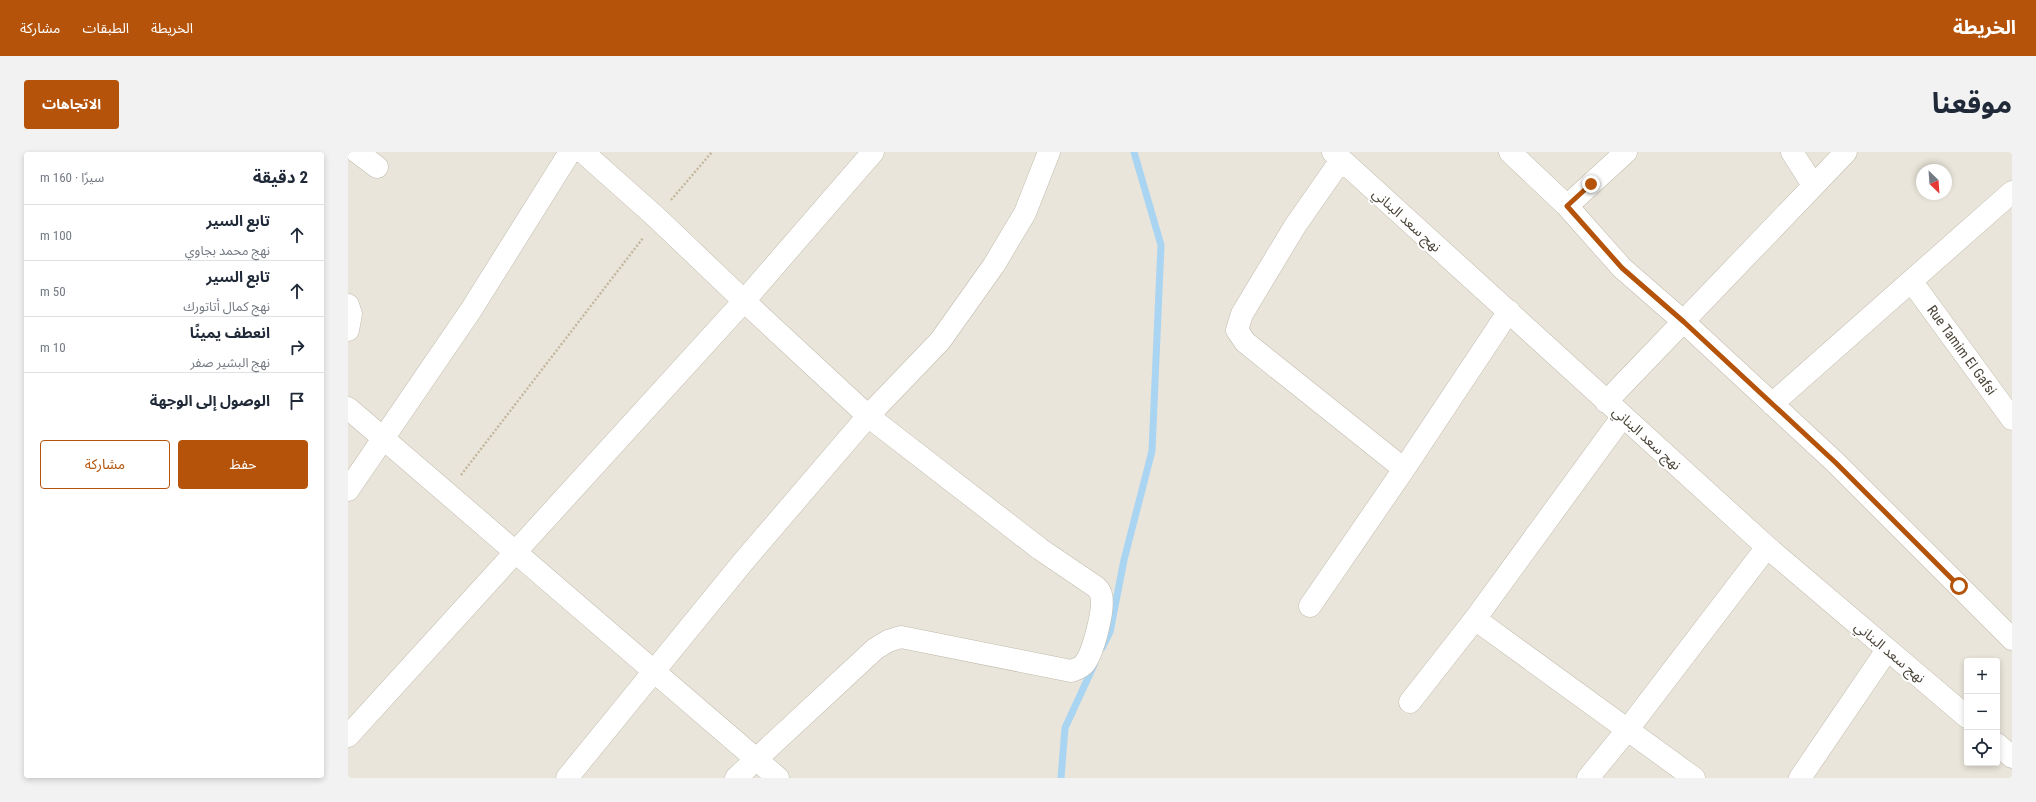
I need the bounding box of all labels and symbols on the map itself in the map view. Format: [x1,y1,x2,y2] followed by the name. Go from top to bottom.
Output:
[1916,164,1952,200] north arrow
[1582,175,1600,193] route end
[1367,185,1445,258] street label: نهج سعد البناني
[1924,302,2000,398] street label: Rue Tamim El Gafsi
[1607,403,1685,476] street label: نهج سعد البناني
[1950,577,1968,595] route start
[1850,618,1929,689] street label: نهج سعد البناني

